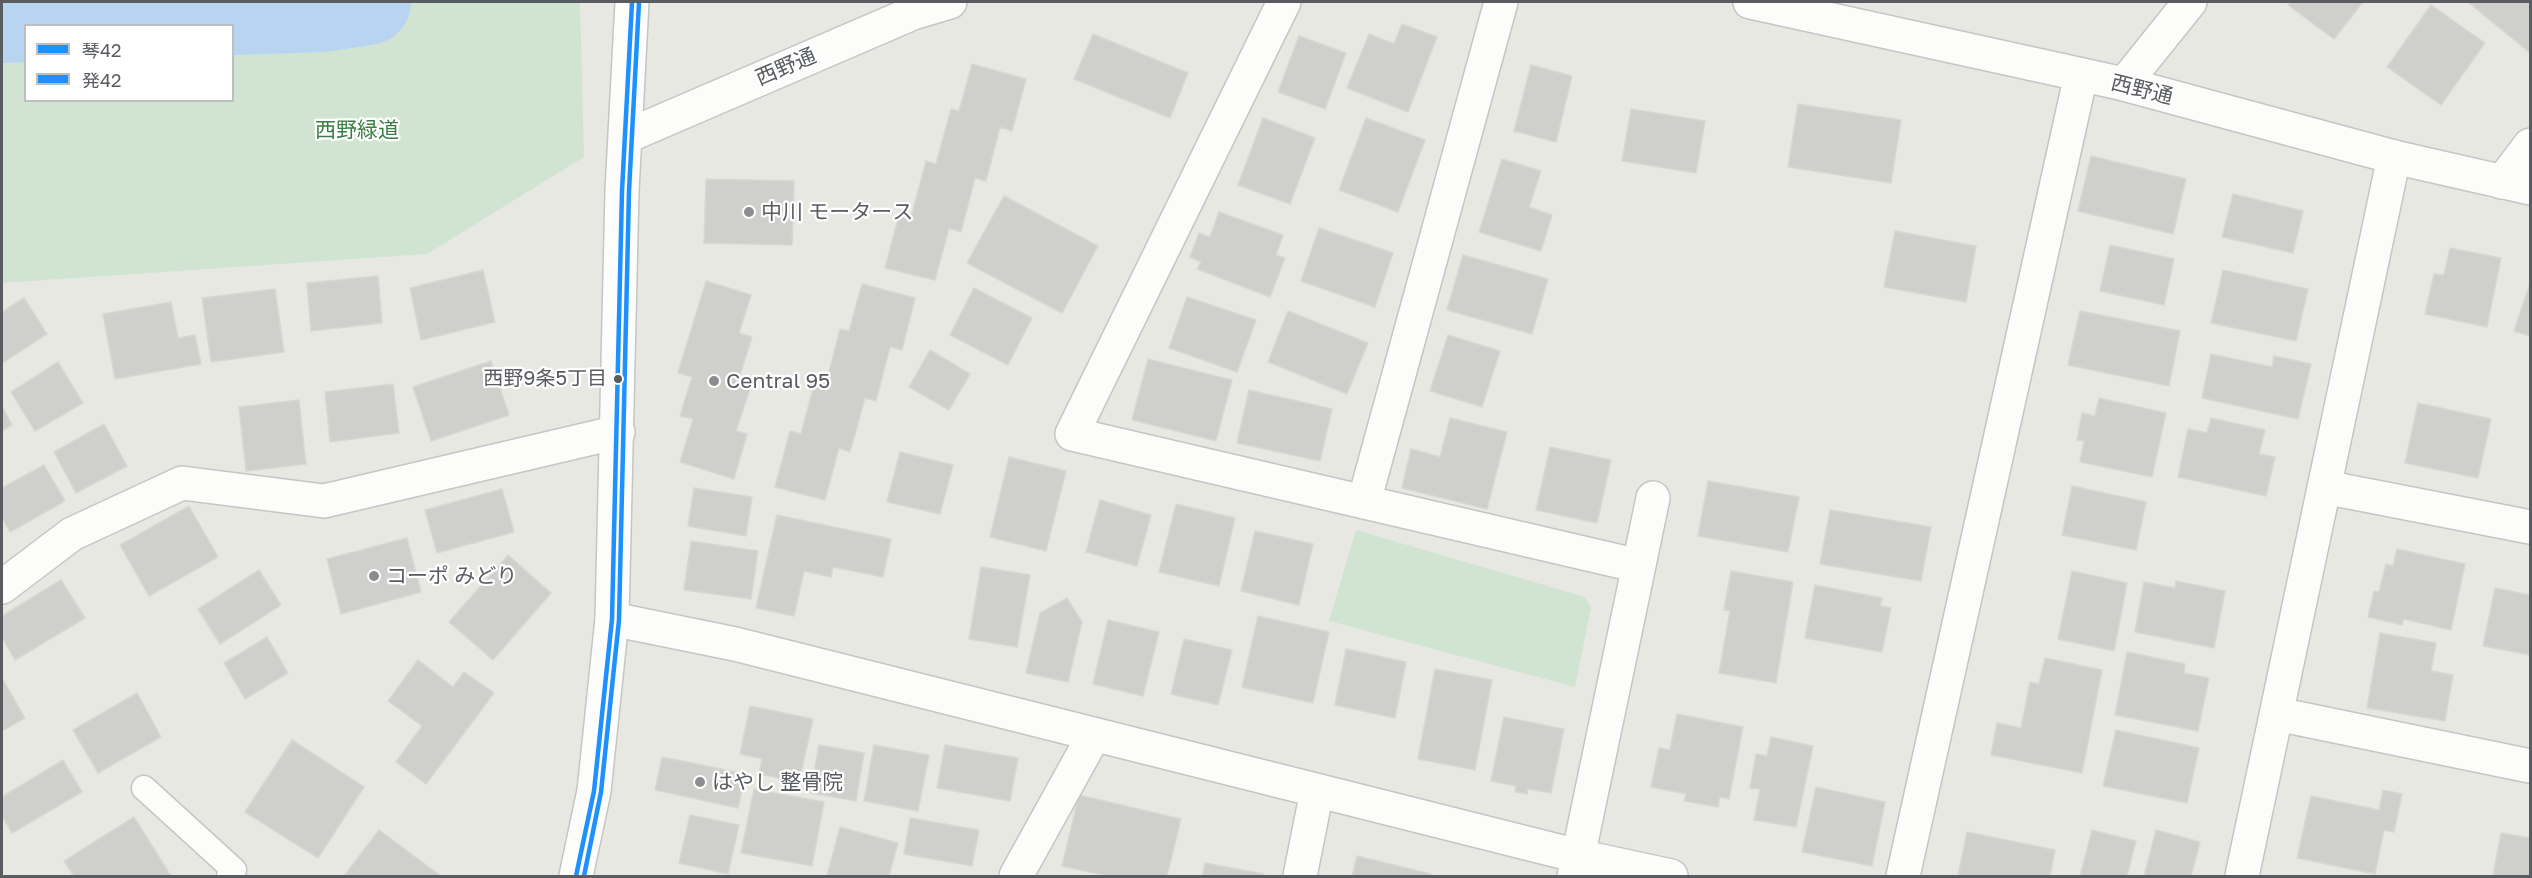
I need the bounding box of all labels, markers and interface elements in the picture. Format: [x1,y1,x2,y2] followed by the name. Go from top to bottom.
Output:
[24,24,234,102] legend
[82,39,121,61] text: 琴42
[752,43,820,91] street label: 西野通
[82,69,121,91] text: 発42
[2108,70,2176,110] street label: 西野通
[315,117,399,143] park label: 西野緑道
[761,199,913,225] place label: 中川 モータース
[742,205,756,219] marker: 中川 モータース
[483,367,607,391] place label: 西野9条5丁目
[726,368,830,394] place label: Central 95
[612,373,624,385] marker: 西野9条5丁目
[707,374,721,388] marker: Central 95
[386,563,517,589] place label: コーポ みどり
[367,569,381,583] marker: コーポ みどり
[712,769,843,795] place label: はやし 整骨院
[693,775,707,789] marker: はやし 整骨院

